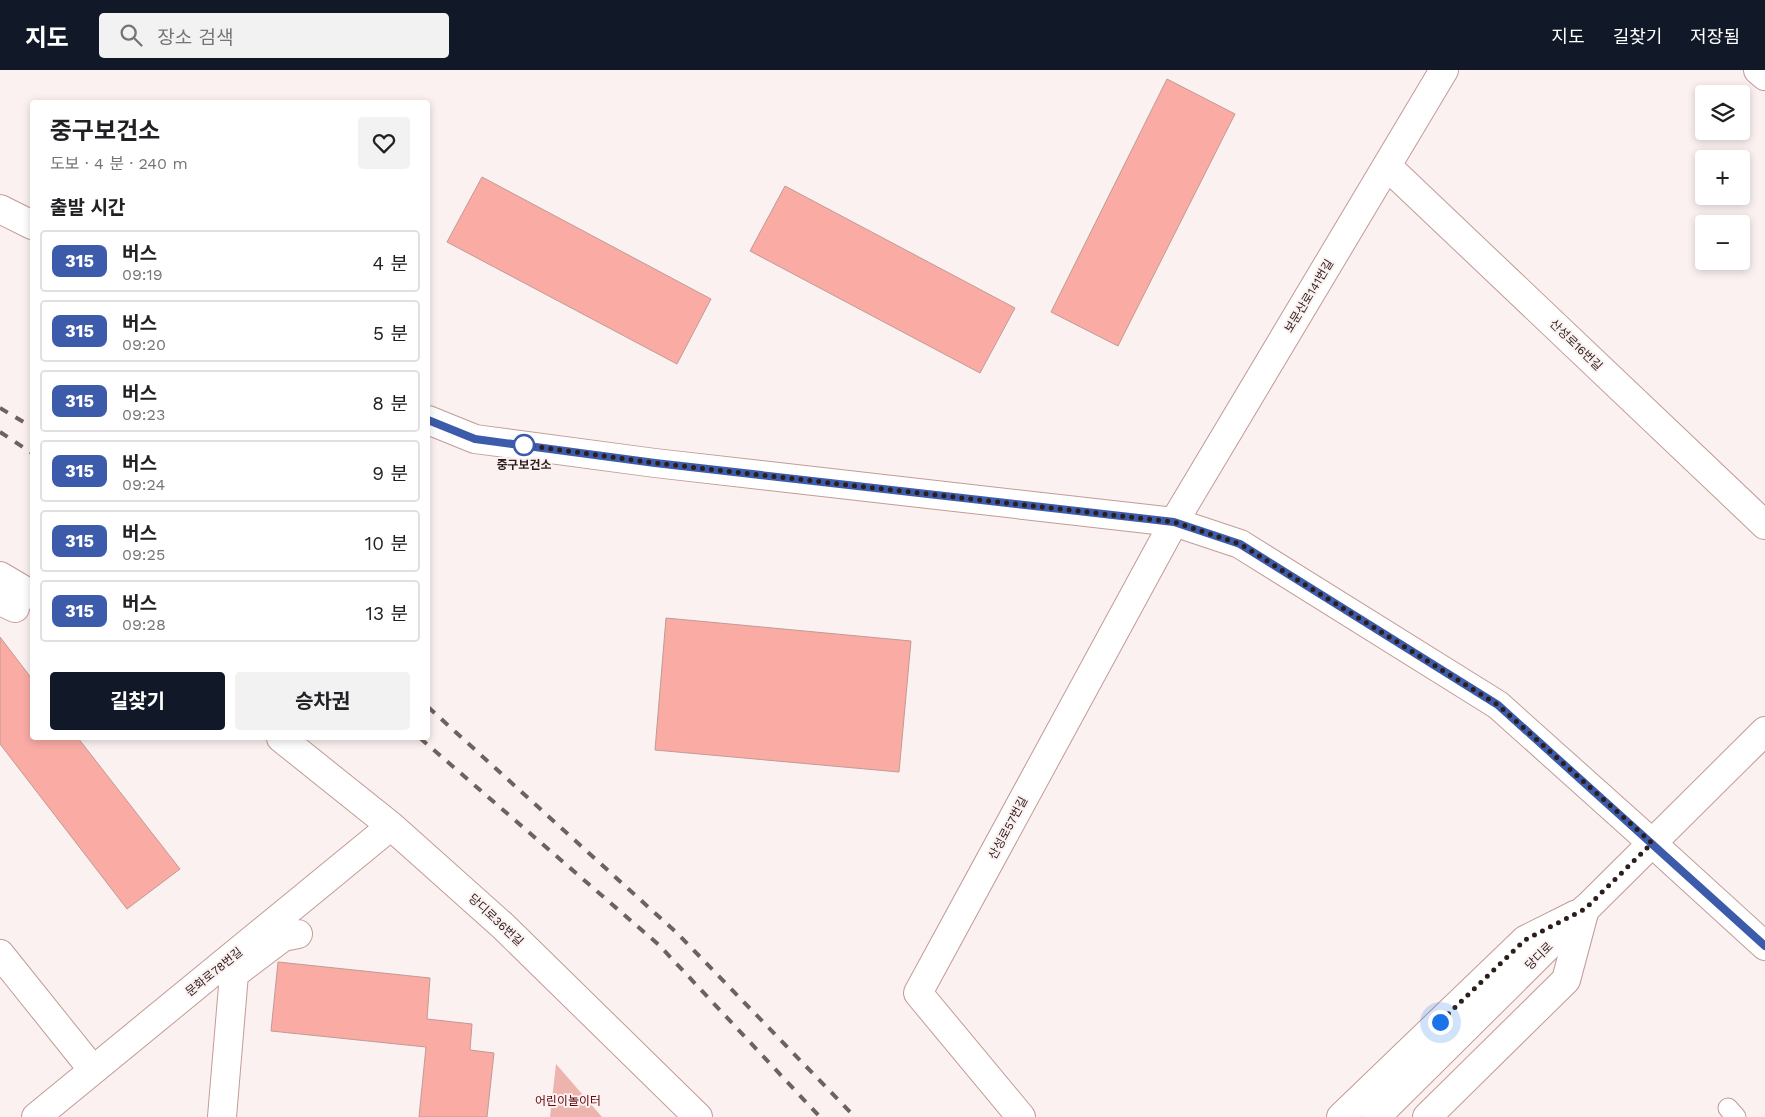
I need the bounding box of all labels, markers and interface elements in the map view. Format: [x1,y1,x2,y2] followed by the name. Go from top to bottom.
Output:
[99,13,449,58] search box
[117,21,145,49] icon: search
[25,24,69,52] text: 지도
[157,26,234,49] text: 장소 검색
[1552,26,1585,47] text: 지도
[1613,26,1662,47] text: 길찾기
[1690,26,1740,47] text: 저장됨
[1695,85,1750,270] map controls
[1695,85,1750,140] button: layers
[50,117,160,145] text: 중구보건소
[358,117,410,169] button: heart
[1695,150,1750,205] button: +
[50,154,188,173] text: 도보 · 4 분 · 240 m
[50,196,125,219] text: 출발 시간
[1695,215,1750,270] button: −
[122,242,157,265] text: 버스
[65,250,94,271] text: 315
[372,252,408,275] text: 4 분
[1282,257,1336,335] street label: 보문산로141번길
[122,265,163,284] text: 09:19
[122,312,157,335] text: 버스
[1547,317,1605,373] street label: 산성로16번길
[65,320,94,341] text: 315
[373,322,408,345] text: 5 분
[122,335,166,354] text: 09:20
[122,382,157,405] text: 버스
[65,390,94,411] text: 315
[372,392,408,415] text: 8 분
[122,405,165,424] text: 09:23
[513,434,535,456] marker: 중구보건소
[122,452,157,475] text: 버스
[496,458,552,472] place label: 중구보건소
[65,460,94,481] text: 315
[372,462,408,485] text: 9 분
[122,475,165,494] text: 09:24
[122,522,157,545] text: 버스
[65,530,94,551] text: 315
[365,532,408,555] text: 10 분
[122,545,165,564] text: 09:25
[122,592,157,615] text: 버스
[65,600,94,621] text: 315
[366,602,408,625] text: 13 분
[122,615,166,634] text: 09:28
[50,672,225,730] button: 길찾기
[235,672,410,730] button: 승차권
[986,794,1030,862] street label: 산성로57번길
[466,891,526,949] street label: 당디로36번길
[1522,939,1556,973] street label: 당디로
[183,945,245,999] street label: 문화로78번길
[1428,1010,1453,1035] your location
[535,1094,601,1108] park label: 어린이놀이터

